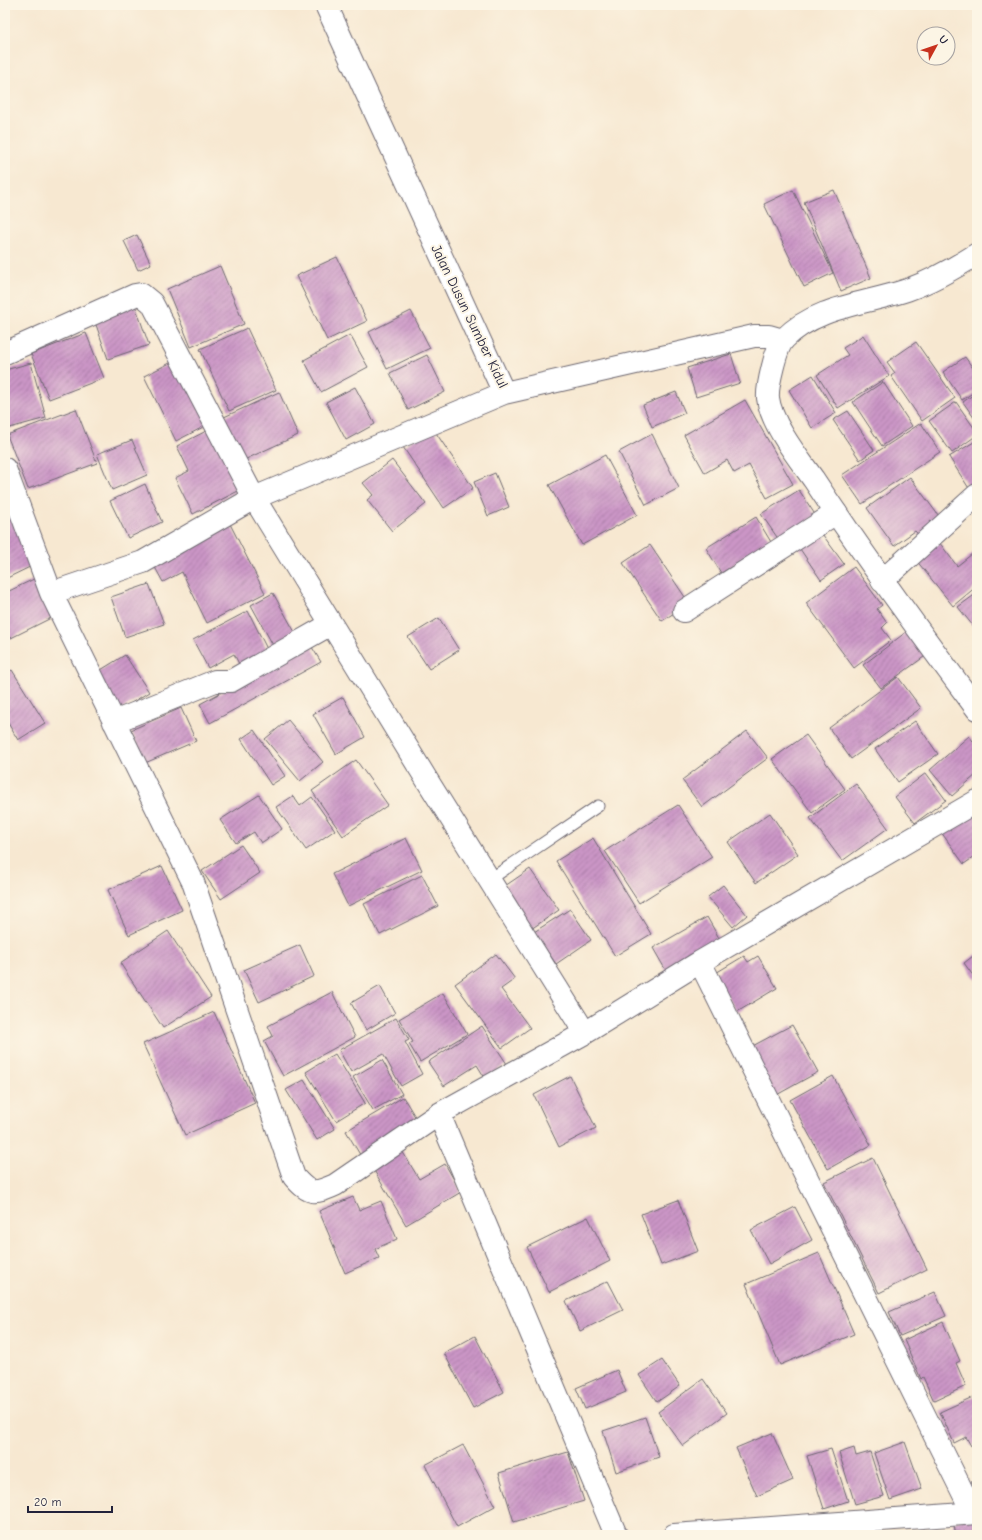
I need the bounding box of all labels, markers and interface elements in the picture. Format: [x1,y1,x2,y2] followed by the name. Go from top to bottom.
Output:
[916,26,956,66] north arrow
[936,33,951,47] text: U
[427,242,512,391] street label: Jalan Dusun Sumber Kidul
[28,1488,112,1514] scale bar
[34,1495,62,1509] text: 20 m

